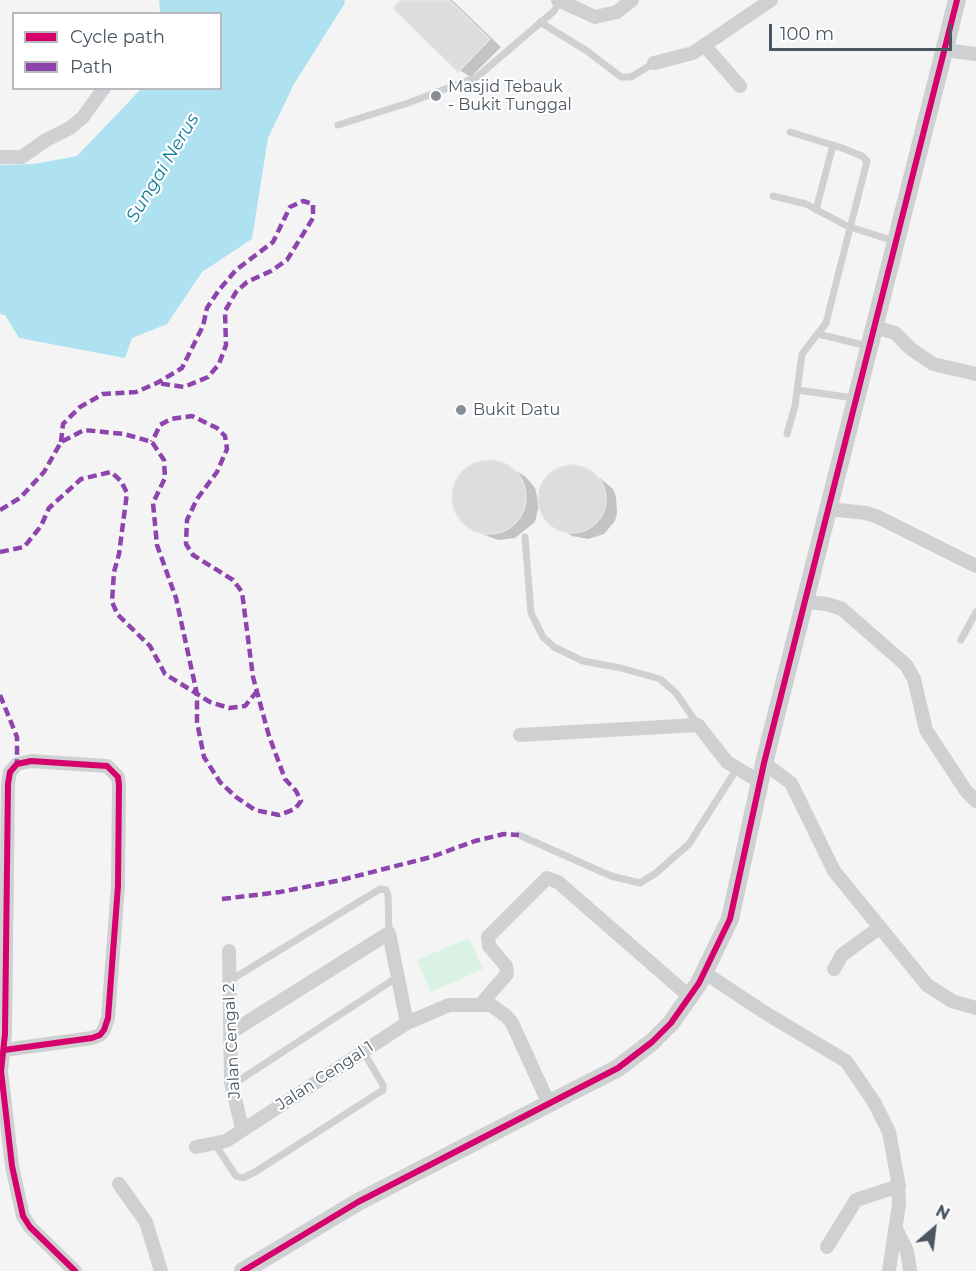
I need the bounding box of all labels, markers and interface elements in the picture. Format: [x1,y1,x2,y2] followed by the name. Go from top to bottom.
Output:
[12,12,222,90] legend
[772,12,955,50] scale bar
[780,23,834,45] text: 100 m
[70,26,165,48] text: Cycle path
[70,56,113,78] text: Path
[448,77,572,115] place label: Masjid Tebauk - Bukit Tunggal
[429,89,443,103] marker: Masjid Tebauk - Bukit Tunggal
[122,110,204,226] water label: Sungai Nerus
[473,400,560,420] place label: Bukit Datu
[454,403,468,417] marker: Bukit Datu
[219,983,245,1099] street label: Jalan Cengal 2
[273,1037,377,1115] street label: Jalan Cengal 1
[904,1199,964,1259] north arrow
[933,1201,953,1224] text: N

